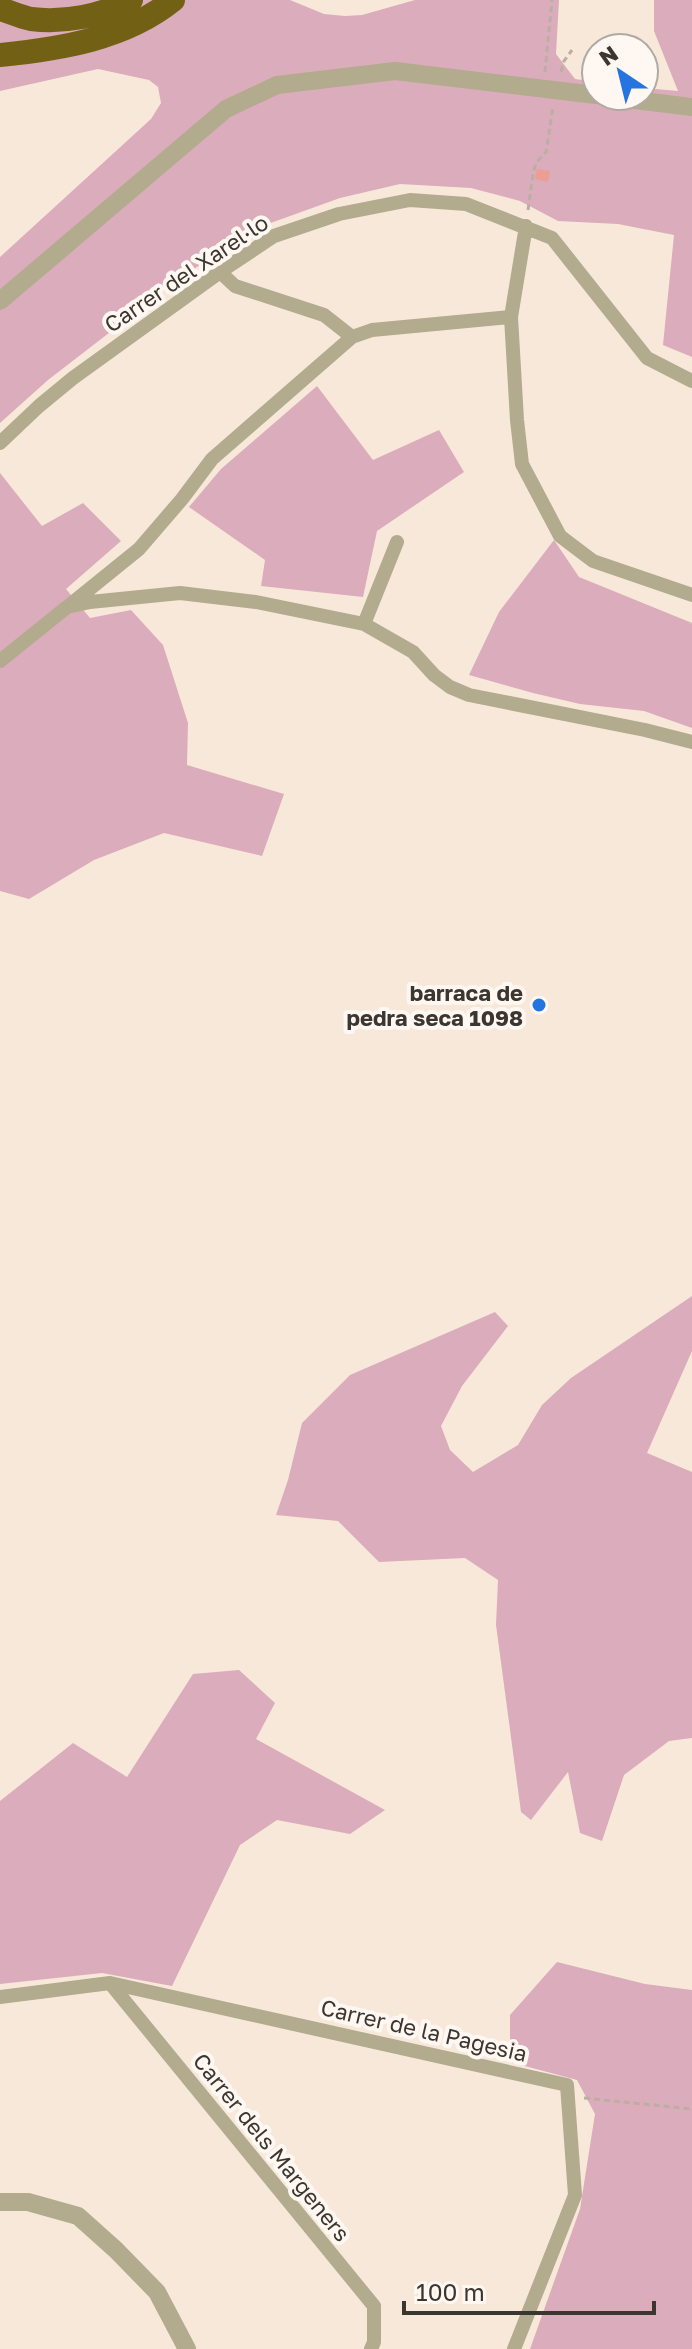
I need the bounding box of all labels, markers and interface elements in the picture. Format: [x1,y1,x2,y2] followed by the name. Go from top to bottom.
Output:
[580,32,660,112] north arrow
[594,39,623,71] text: N
[99,208,273,338] street label: Carrer del Xarel·lo
[347,979,523,1031] place label: barraca de pedra seca 1098
[530,996,548,1014] marker: barraca de pedra seca 1098
[318,1993,530,2067] street label: Carrer de la Pagesia
[188,2047,356,2247] street label: Carrer dels Margeners
[404,2265,654,2315] scale bar
[416,2277,485,2306] text: 100 m

